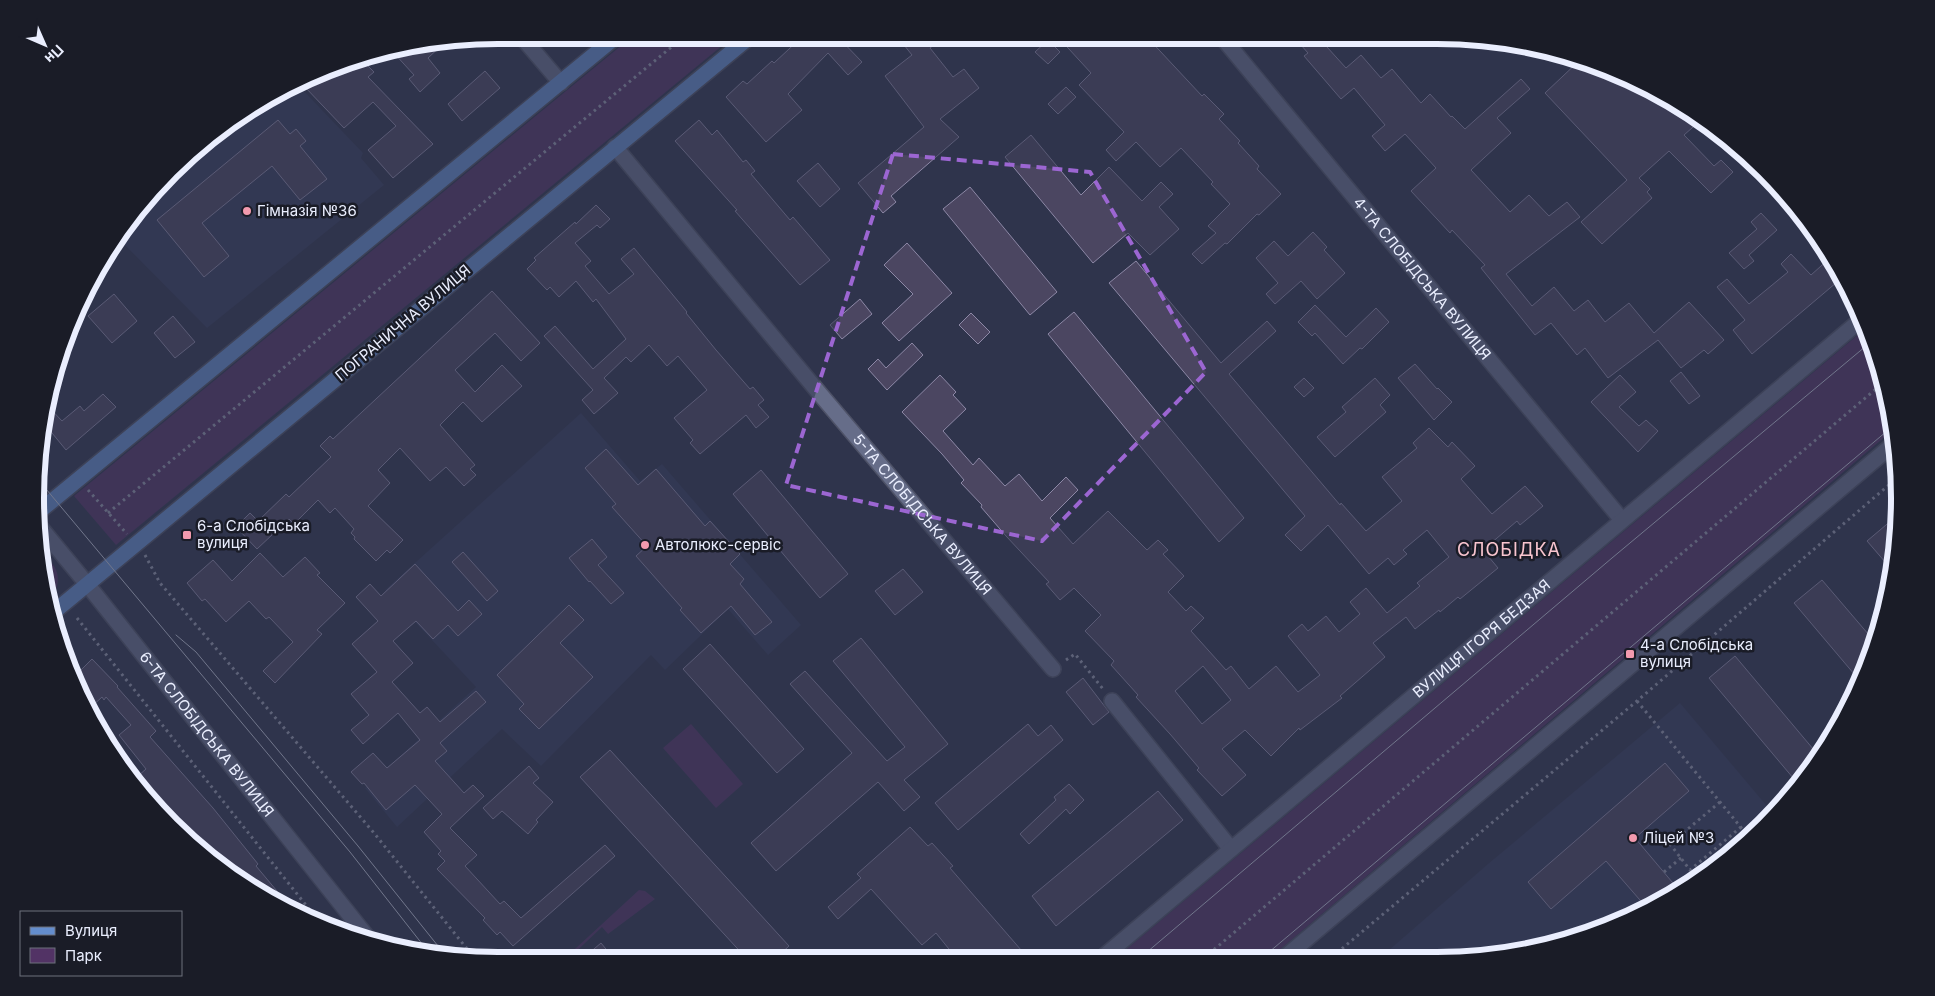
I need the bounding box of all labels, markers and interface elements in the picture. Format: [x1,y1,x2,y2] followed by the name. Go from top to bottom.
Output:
[20,20,70,70] north arrow
[42,42,67,67] text: Пн
[1349,193,1495,364] street label: 4-ТА СЛОБІДСЬКА ВУЛИЦЯ
[257,201,357,220] place label: Гімназія №36
[241,205,253,217] marker: Гімназія №36
[331,260,474,385] street label: ПОГРАНИЧНА ВУЛИЦЯ
[849,430,996,599] street label: 5-ТА СЛОБІДСЬКА ВУЛИЦЯ
[197,516,310,552] place label: 6-а Слобідська вулиця
[181,529,193,541] marker: 6-а Слобідська вулиця
[655,535,781,554] place label: Автолюкс-сервіс
[639,539,651,551] marker: Автолюкс-сервіс
[1457,539,1561,560] district label: СЛОБІДКА
[1409,575,1554,702] street label: ВУЛИЦЯ ІГОРЯ БЕДЗАЯ
[1640,635,1753,671] place label: 4-а Слобідська вулиця
[136,648,278,821] street label: 6-ТА СЛОБІДСЬКА ВУЛИЦЯ
[1624,648,1636,660] marker: 4-а Слобідська вулиця
[1643,828,1714,847] place label: Ліцей №3
[1627,832,1639,844] marker: Ліцей №3
[20,911,182,976] legend
[65,921,117,940] text: Вулиця
[65,946,102,965] text: Парк

